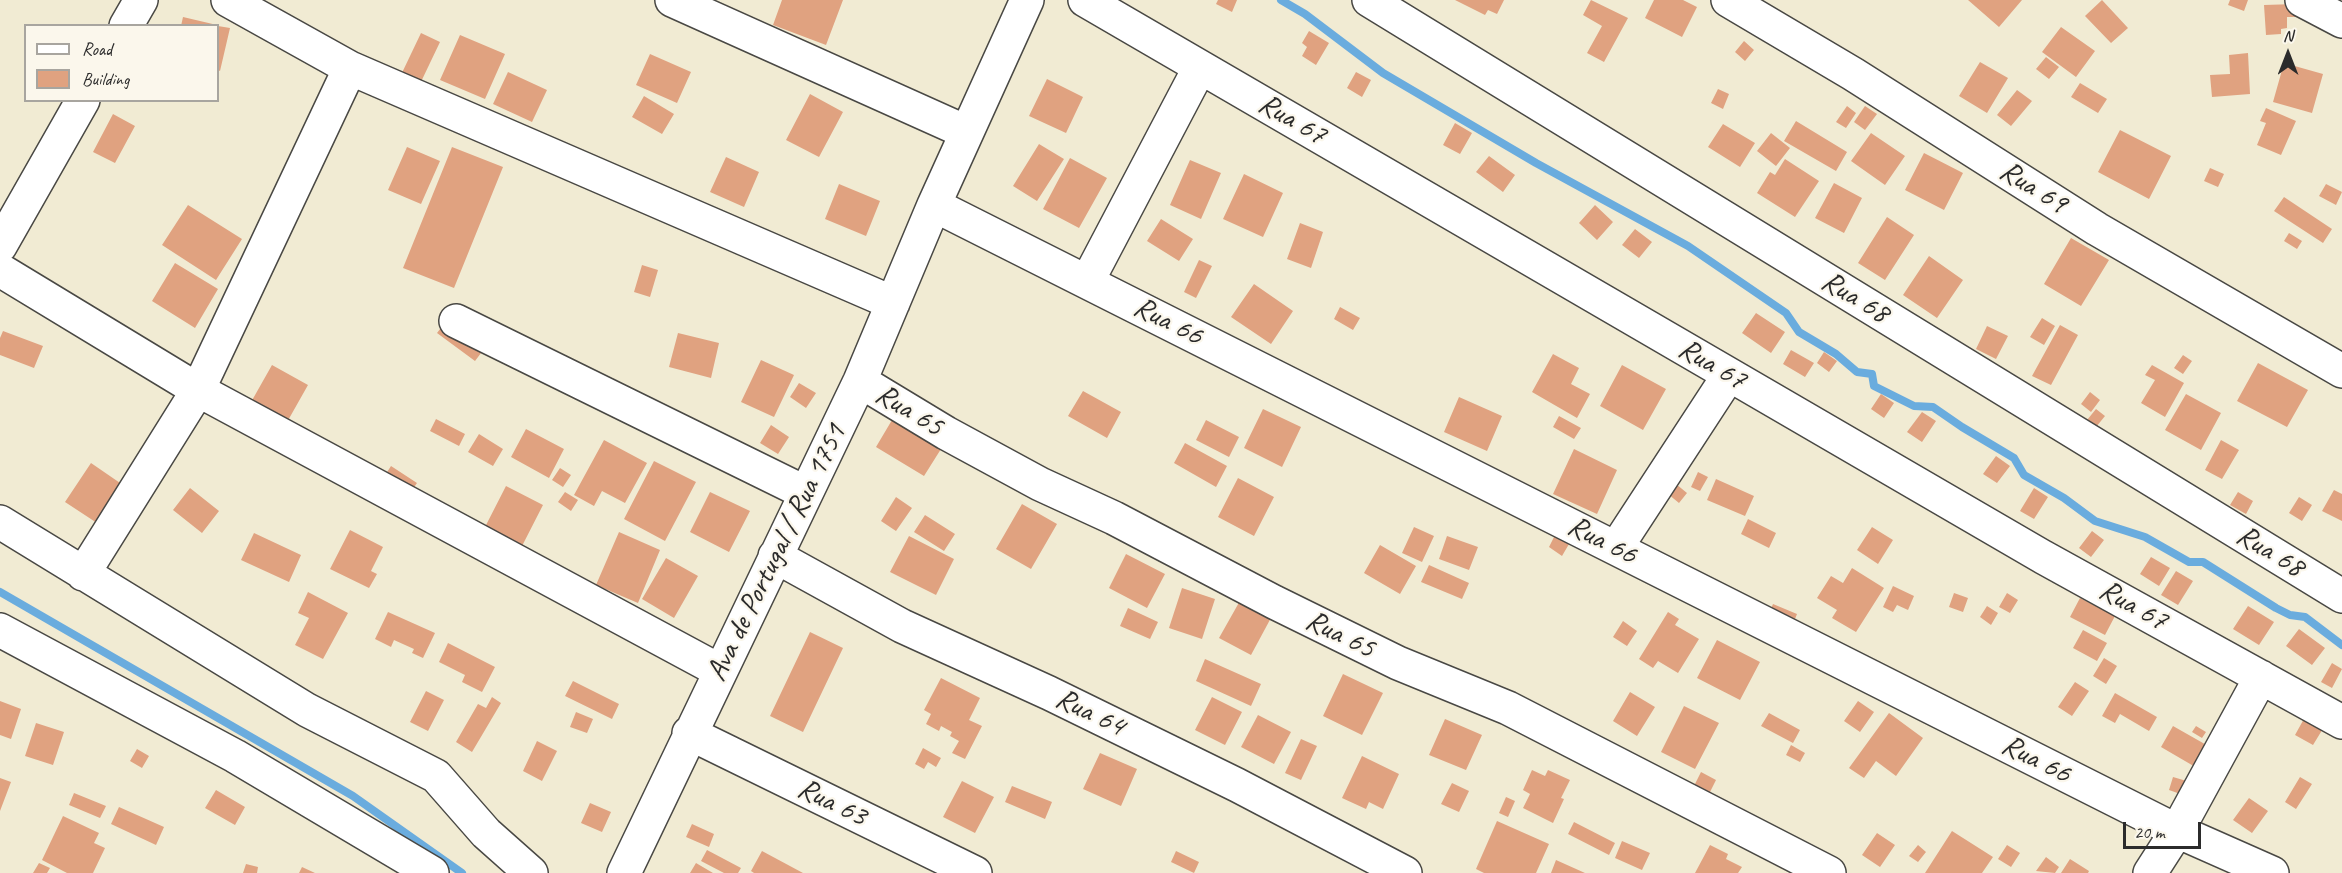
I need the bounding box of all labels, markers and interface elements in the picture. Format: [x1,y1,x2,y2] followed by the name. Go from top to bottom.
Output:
[24,24,219,102] legend
[2258,24,2318,84] north arrow
[2283,26,2293,46] text: N
[82,38,112,60] text: Road
[82,68,129,90] text: Building
[1252,86,1332,154] street label: Rua 67
[1993,153,2073,223] street label: Rua 69
[1815,264,1895,332] street label: Rua 68
[1127,289,1209,355] street label: Rua 66
[1672,331,1752,399] street label: Rua 67
[869,377,949,445] street label: Rua 65
[699,419,855,687] street label: Ava de Portugal / Rua 1751
[1561,508,1643,574] street label: Rua 66
[2230,518,2310,586] street label: Rua 68
[2093,573,2173,639] street label: Rua 67
[1299,603,1381,667] street label: Rua 65
[1049,681,1131,745] street label: Rua 64
[1995,727,2077,793] street label: Rua 66
[791,771,873,835] street label: Rua 63
[2126,810,2204,848] scale bar
[2134,821,2165,843] text: 20 m

